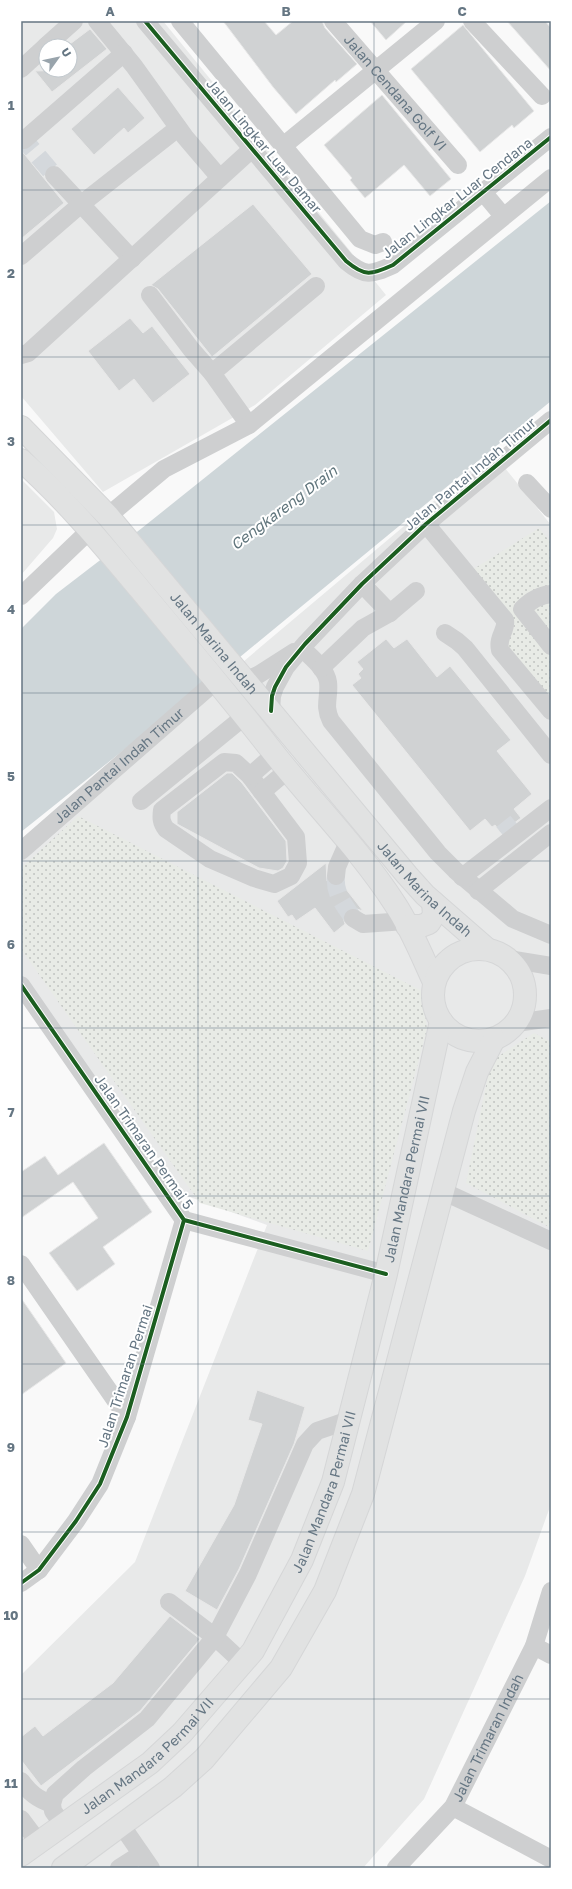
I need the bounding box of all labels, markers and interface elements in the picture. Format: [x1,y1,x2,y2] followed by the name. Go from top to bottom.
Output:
[105,3,115,19] text: A
[281,3,291,19] text: B
[457,3,467,19] text: C
[341,31,451,154] street label: Jalan Cendana Golf VI
[38,38,78,78] north arrow
[59,45,74,59] text: U
[203,75,326,217] street label: Jalan Lingkar Luar Damar
[8,97,15,113] text: 1
[378,134,535,262] street label: Jalan Lingkar Luar Cendana
[7,265,15,281] text: 2
[400,413,539,534] street label: Jalan Pantai Indah Timur
[7,433,15,449] text: 3
[227,461,341,554] water label: Cengkareng Drain
[167,588,262,697] street label: Jalan Marina Indah
[7,601,15,617] text: 4
[50,704,188,826] street label: Jalan Pantai Indah Timur
[7,768,15,784] text: 5
[374,837,476,940] street label: Jalan Marina Indah
[7,936,15,952] text: 6
[91,1071,197,1212] street label: Jalan Trimaran Permai 5
[380,1094,433,1264] street label: Jalan Mandara Permai VII
[7,1104,15,1120] text: 7
[7,1272,15,1288] text: 8
[93,1302,156,1449] street label: Jalan Trimaran Permai
[288,1409,359,1576] street label: Jalan Mandara Permai VII
[7,1439,15,1455] text: 9
[3,1607,19,1623] text: 10
[448,1671,527,1804] street label: Jalan Trimaran Indah
[77,1694,217,1818] street label: Jalan Mandara Permai VII
[4,1775,18,1791] text: 11

